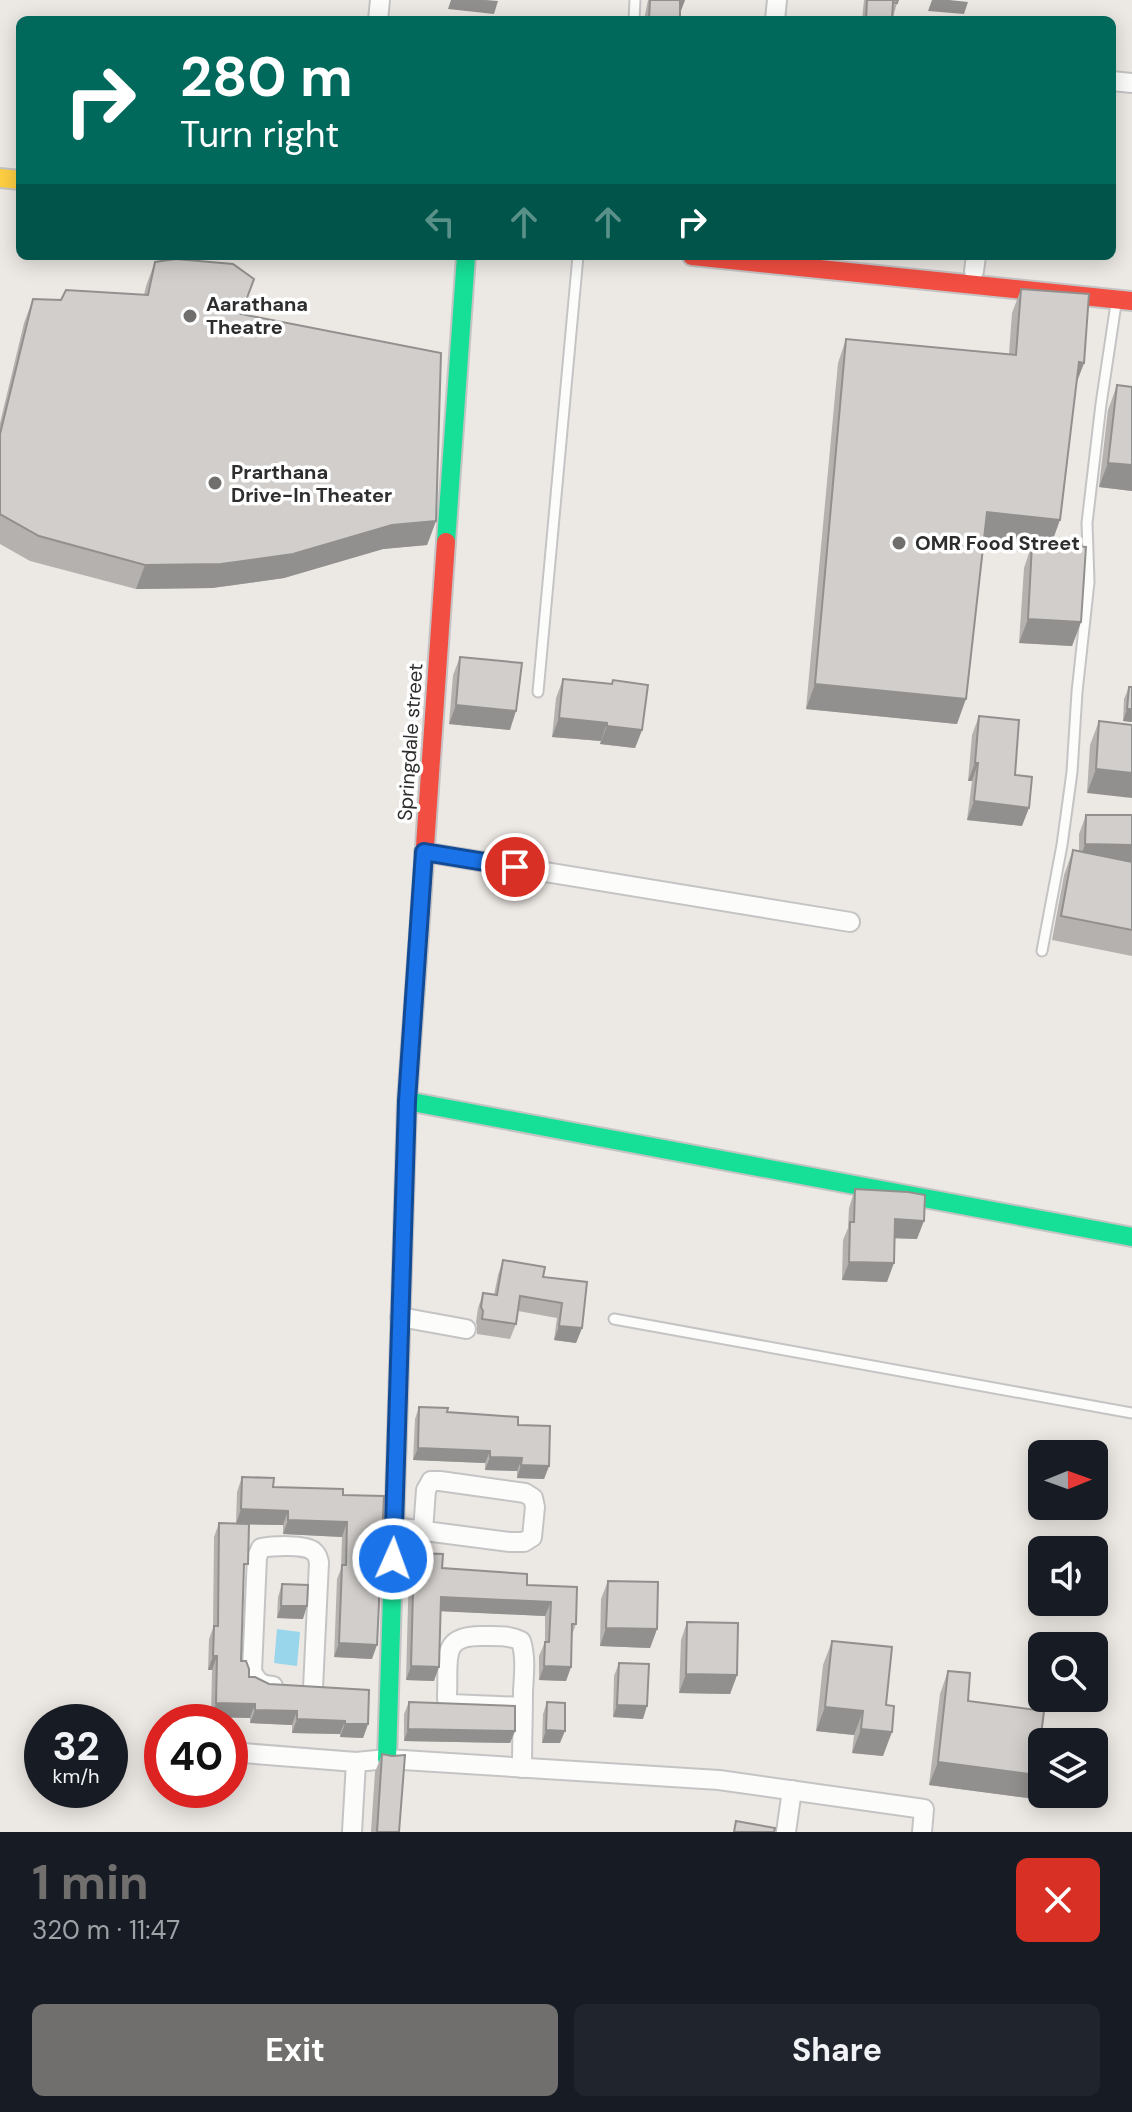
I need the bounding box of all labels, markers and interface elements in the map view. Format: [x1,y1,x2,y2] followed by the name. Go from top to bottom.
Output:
[180,40,353,113] text: 280 m
[48,48,152,152] icon: right
[180,111,339,158] text: Turn right
[418,200,462,244] icon: left
[502,200,546,244] icon: ahead
[586,200,630,244] icon: ahead
[670,200,714,244] icon: right
[206,291,308,340] place label: Aarathana Theatre
[181,307,199,325] marker: Aarathana Theatre
[231,459,392,508] place label: Prarthana Drive-In Theater
[206,474,224,492] marker: Prarthana Drive-In Theater
[915,530,1080,556] place label: OMR Food Street
[890,534,908,552] marker: OMR Food Street
[392,662,428,822] street label: Springdale street
[481,833,549,901] pin
[493,845,537,889] icon: arrive
[1028,1440,1108,1520] north arrow
[1028,1440,1108,1808] map controls
[351,1517,435,1601] position arrow
[1028,1536,1108,1616] button: sound
[1028,1632,1108,1712] button: search
[144,1704,248,1808] speed limit sign: 40
[52,1720,100,1772] text: 32
[1028,1728,1108,1808] button: layers
[52,1763,100,1789] text: km/h
[32,1851,149,1914] text: 1 min
[1016,1858,1100,1942] button: close
[32,1913,180,1947] text: 320 m · 11:47
[32,2004,558,2096] button: Exit
[574,2004,1100,2096] button: Share

